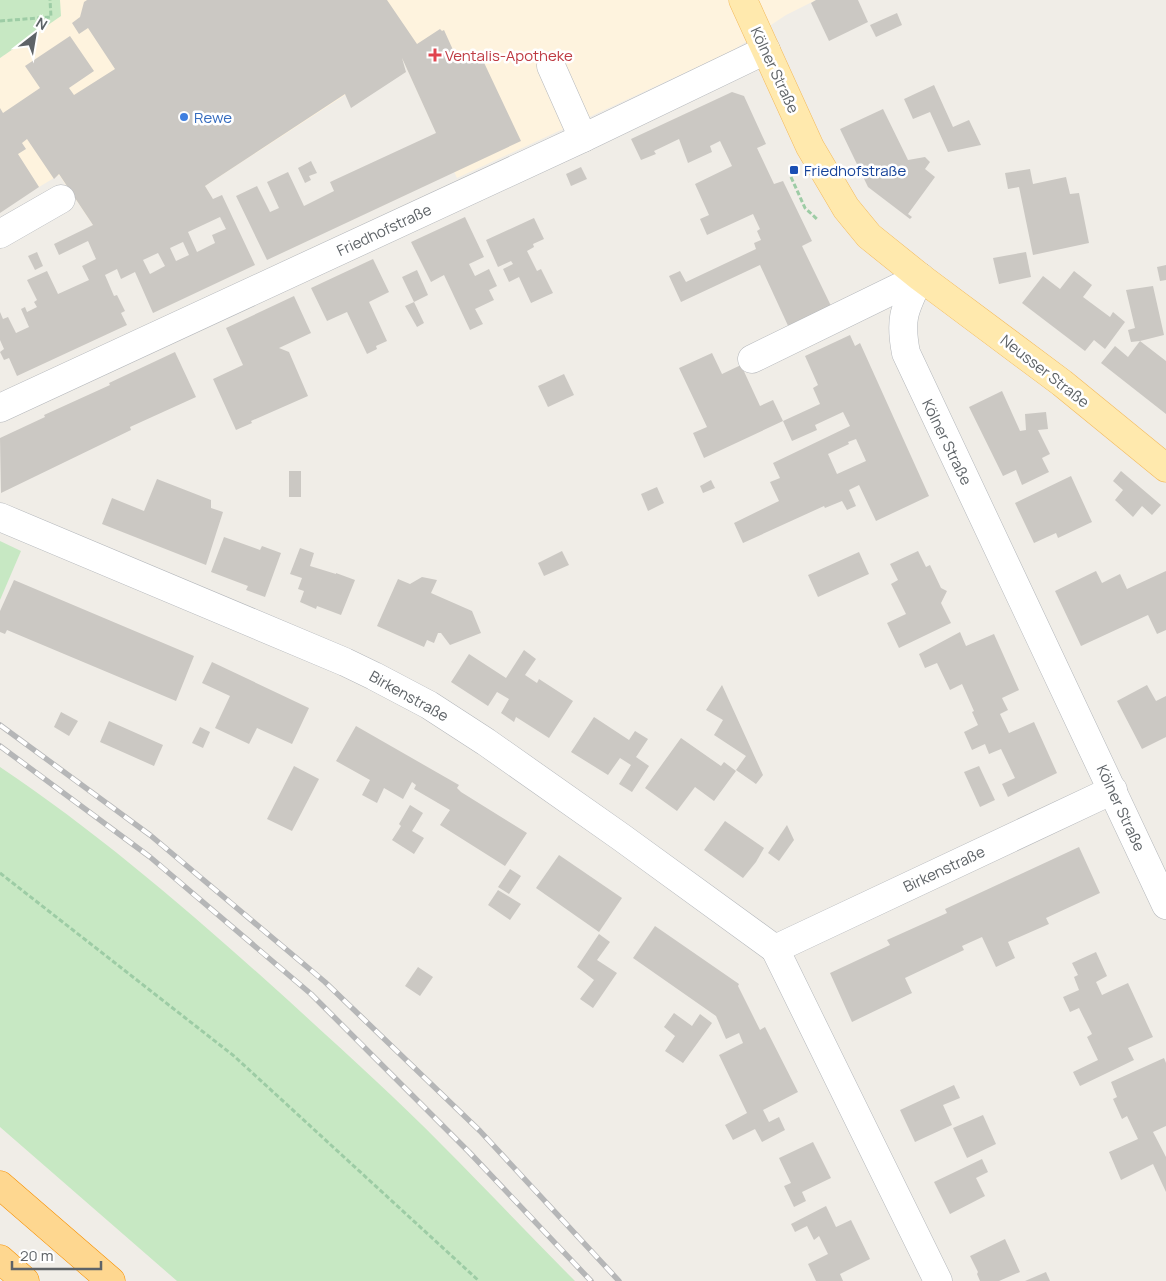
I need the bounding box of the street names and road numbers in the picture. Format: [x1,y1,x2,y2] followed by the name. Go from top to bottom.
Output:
[746,23,804,117] street label: Kölner Straße
[333,199,435,261] street label: Friedhofstraße
[996,330,1094,412] street label: Neusser Straße
[917,396,977,489] street label: Kölner Straße
[365,666,453,727] street label: Birkenstraße
[1092,761,1150,855] street label: Kölner Straße
[900,841,988,897] street label: Birkenstraße

